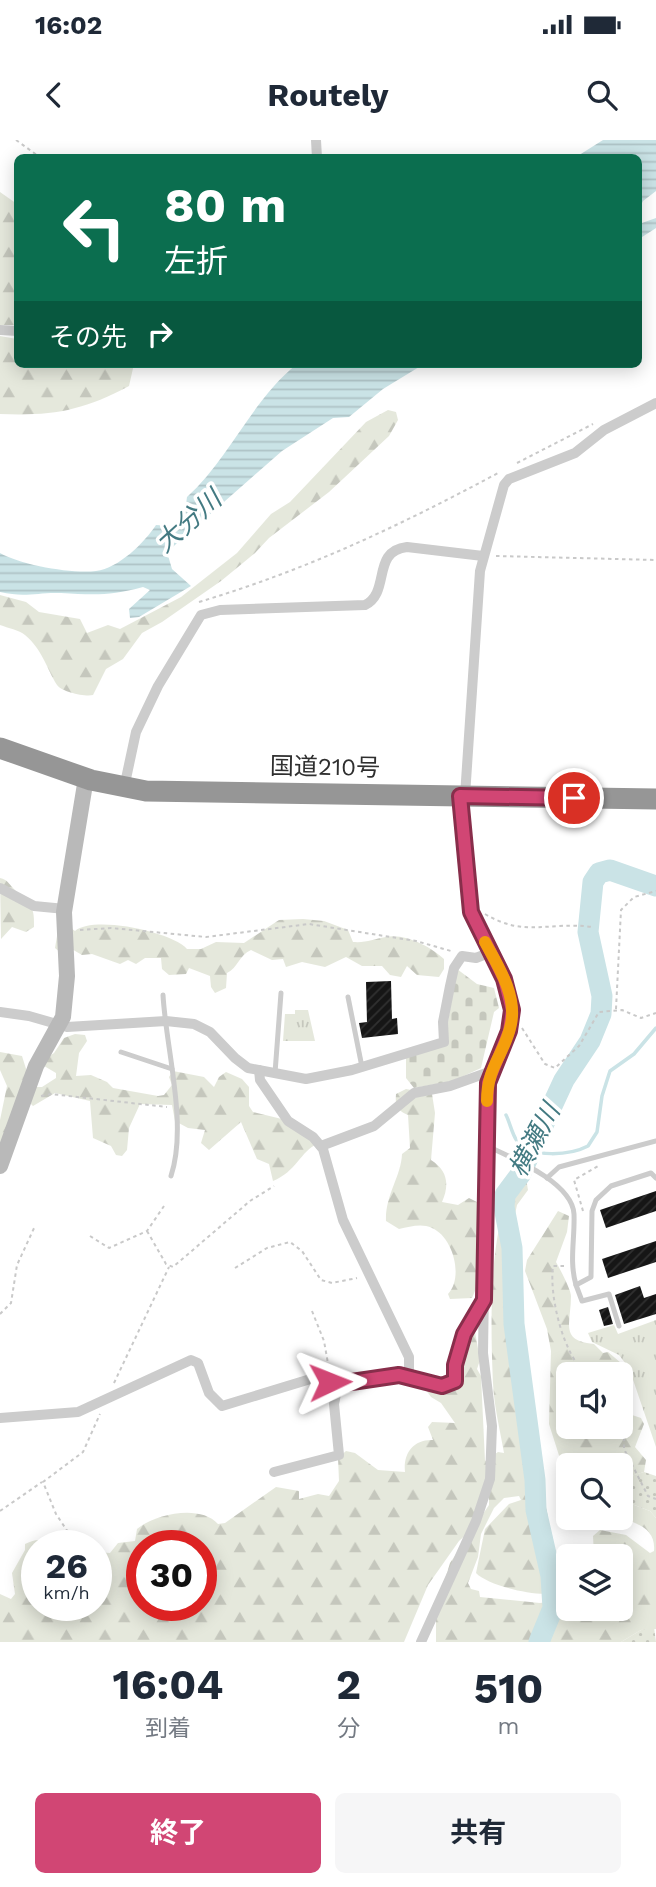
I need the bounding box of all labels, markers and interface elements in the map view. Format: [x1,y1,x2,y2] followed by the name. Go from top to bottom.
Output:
[35,10,102,40] text: 16:02
[35,76,73,114] icon: back
[267,76,389,114] text: Routely
[583,76,621,114] icon: search
[164,176,286,234] text: 80 m
[49,182,140,273] icon: left
[164,242,228,280] text: 左折
[141,315,179,353] icon: right
[49,322,127,352] text: その先
[149,482,229,558] water label: 大分川
[270,752,380,782] street label: 国道210号
[544,768,604,828] pin
[555,779,593,817] icon: arrive
[502,1096,567,1181] water label: 横瀬川
[293,1345,367,1419] position arrow
[556,1362,633,1621] map controls
[556,1362,633,1439] button: sound
[556,1453,633,1530] button: search
[126,1530,217,1621] speed limit sign: 30
[556,1544,633,1621] button: layers
[45,1545,88,1587] text: 26
[43,1582,90,1603] text: km/h
[113,1660,223,1709] text: 16:04
[336,1660,361,1709] text: 2
[474,1664,543,1713] text: 510
[498,1713,520,1740] text: m
[145,1715,191,1742] text: 到着
[337,1715,360,1742] text: 分
[35,1793,321,1873] button: 終了
[335,1793,621,1873] button: 共有

